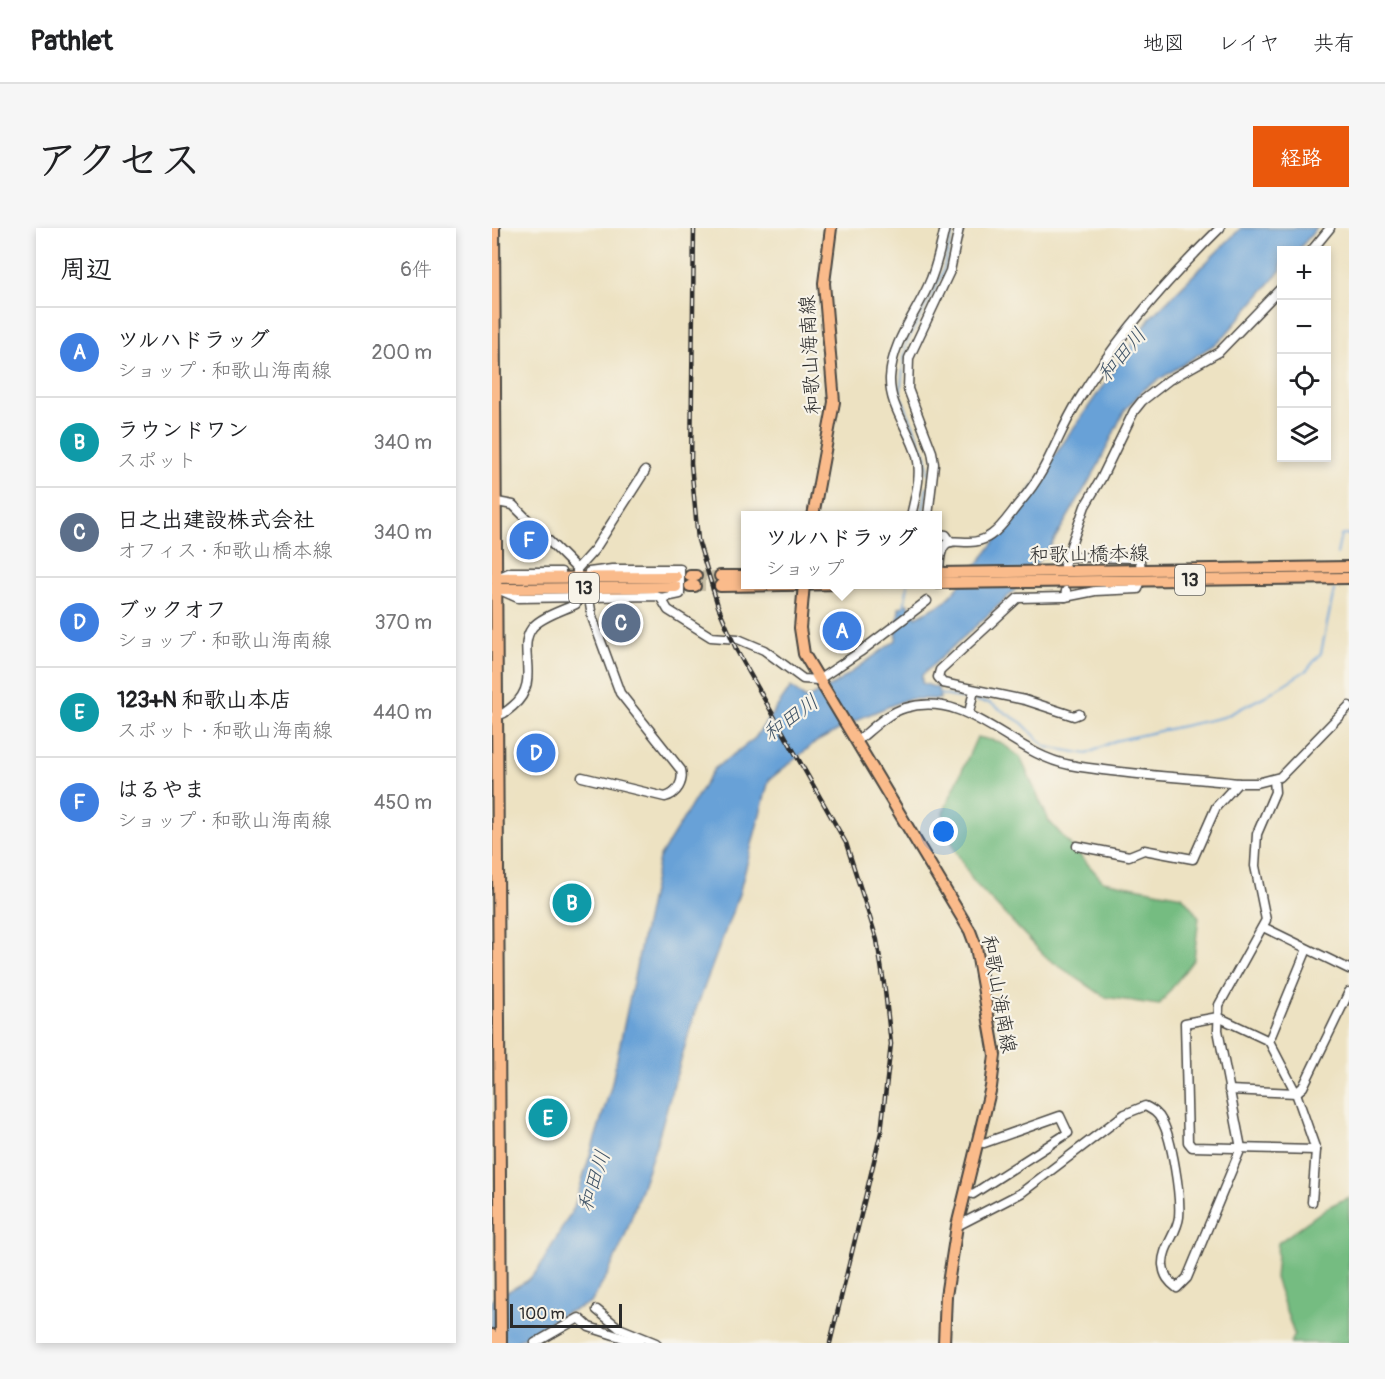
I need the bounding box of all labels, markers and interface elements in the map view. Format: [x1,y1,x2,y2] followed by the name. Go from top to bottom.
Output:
[30,24,113,59] text: Pathlet
[1143,30,1185,57] text: 地図
[1218,30,1280,57] text: レイヤ
[1313,30,1355,57] text: 共有
[1253,126,1349,187] button: 経路
[36,135,201,187] text: アクセス
[1277,246,1331,462] map controls
[1277,246,1331,300] button: +
[60,254,112,286] text: 周辺
[400,257,432,282] text: 6件
[794,294,826,416] street label: 和歌山海南線
[1277,300,1331,354] button: −
[1091,322,1153,388] water label: 和田川
[117,326,270,354] text: ツルハドラッグ
[73,340,86,365] text: A
[371,340,432,365] text: 200 m
[1277,354,1331,408] button: locate
[117,358,331,383] text: ショップ · 和歌山海南線
[1277,408,1331,462] button: layers
[117,416,249,444] text: ラウンドワン
[74,430,85,455] text: B
[373,430,432,455] text: 340 m
[117,448,197,473] text: スポット
[117,506,315,534] text: 日之出建設株式会社
[741,511,942,589] popup
[510,518,549,562] pin: F
[73,520,86,545] text: C
[373,520,432,545] text: 340 m
[765,524,918,552] text: ツルハドラッグ
[117,538,332,563] text: オフィス · 和歌山橋本線
[1029,540,1149,568] street label: 和歌山橋本線
[765,556,844,581] text: ショップ
[1175,565,1205,595] road number: 13
[569,573,599,603] road number: 13
[117,596,227,624] text: ブックオフ
[602,600,640,646] pin: C
[822,608,862,654] pin: A
[73,610,86,635] text: D
[375,610,432,635] text: 370 m
[117,628,331,653] text: ショップ · 和歌山海南線
[117,686,292,714] text: 123+N 和歌山本店
[758,689,824,747] water label: 和田川
[74,700,85,725] text: E
[373,700,432,725] text: 440 m
[117,718,332,743] text: スポット · 和歌山海南線
[516,730,555,776] pin: D
[117,776,205,804] text: はるやま
[73,790,86,815] text: F
[374,790,432,815] text: 450 m
[117,808,331,833] text: ショップ · 和歌山海南線
[929,817,958,846] your location
[552,880,592,926] pin: B
[976,933,1022,1055] street label: 和歌山海南線
[528,1096,568,1140] pin: E
[571,1147,617,1215] water label: 和田川
[510,1301,622,1328] scale bar
[519,1304,565,1324] text: 100 m

